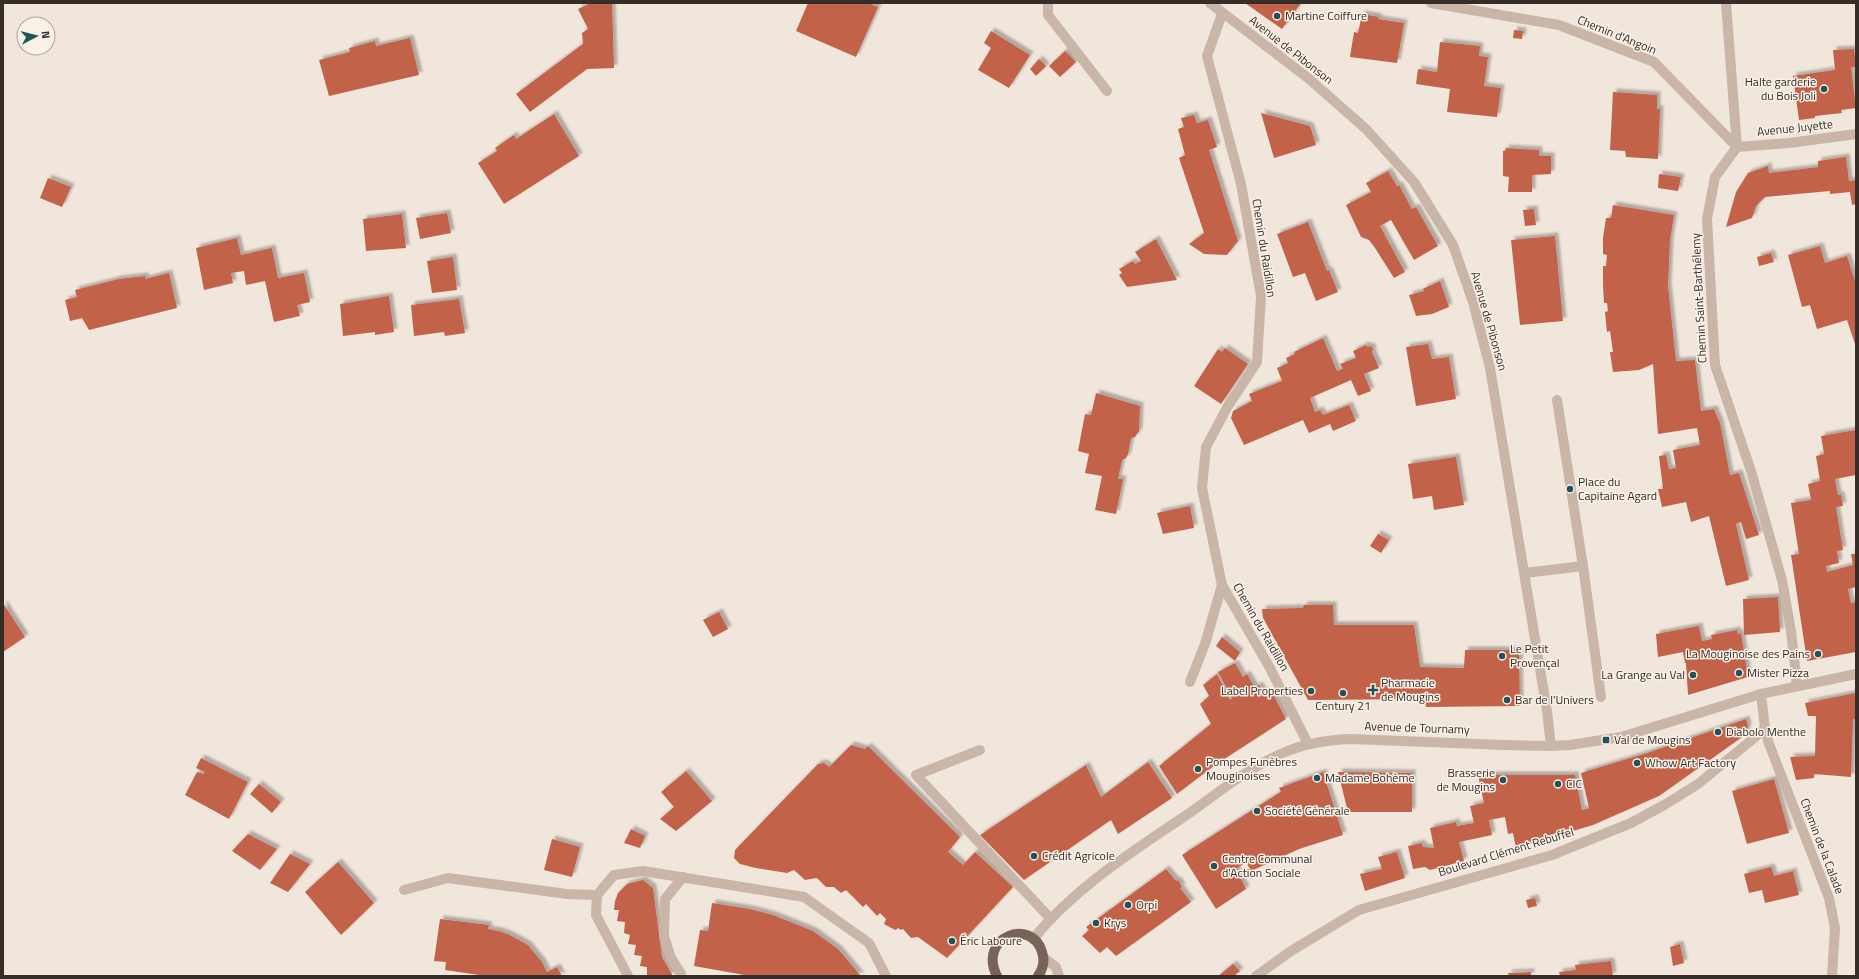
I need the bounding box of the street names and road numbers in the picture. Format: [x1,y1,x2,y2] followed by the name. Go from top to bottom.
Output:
[1575,10,1660,59] street label: Chemin d'Angoin
[1245,11,1338,89] street label: Avenue de Pibonson
[1756,114,1834,141] street label: Avenue Juyette
[1247,197,1282,299] street label: Chemin du Raidillon
[1686,232,1711,364] street label: Chemin Saint-Barthélemy
[1466,269,1513,373] street label: Avenue de Pibonson
[1228,579,1295,675] street label: Chemin du Raidillon
[1364,716,1470,739] street label: Avenue de Tournamy
[1796,795,1849,896] street label: Chemin de la Calade
[1436,822,1576,881] street label: Boulevard Clément Rebuffel

